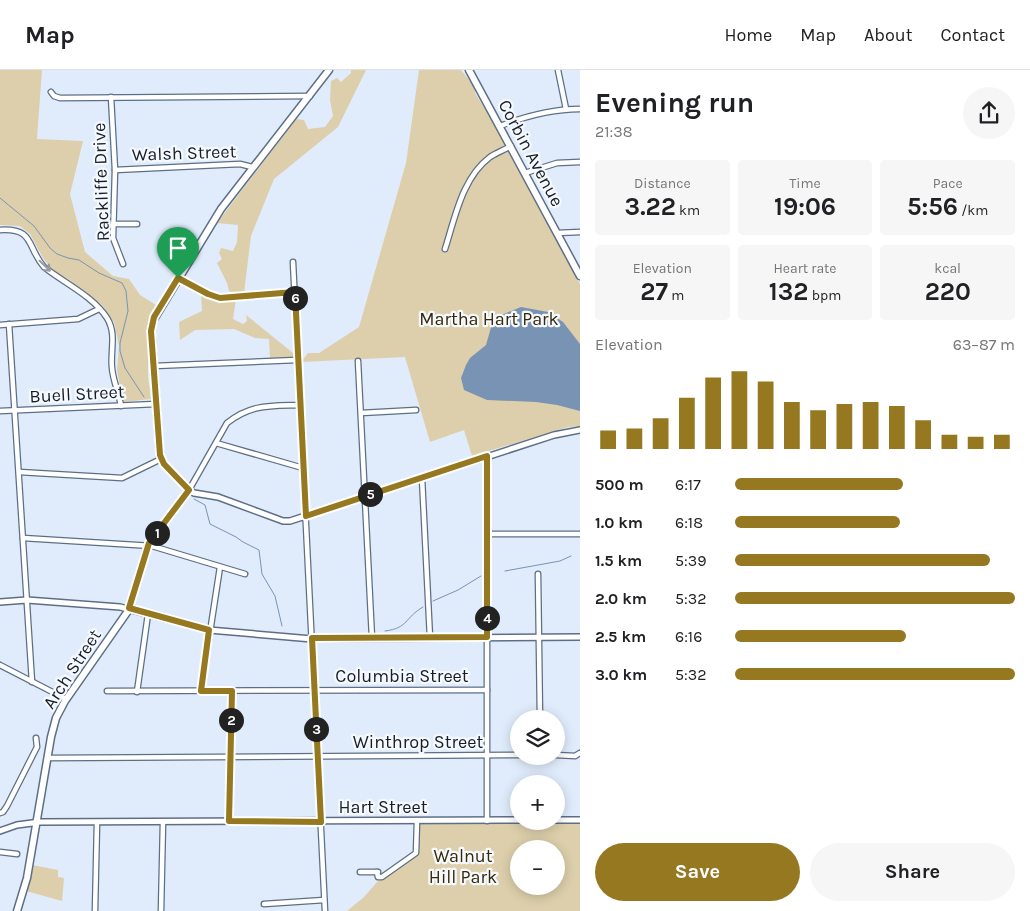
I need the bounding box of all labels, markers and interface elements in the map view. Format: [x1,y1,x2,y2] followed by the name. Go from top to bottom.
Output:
[25,21,75,49] text: Map
[724,24,772,46] text: Home
[800,24,836,46] text: Map
[864,24,913,46] text: About
[941,24,1005,46] text: Contact
[595,86,754,119] text: Evening run
[963,87,1015,139] button: share
[494,96,568,210] street label: Corbin Avenue
[88,122,114,242] street label: Rackliffe Drive
[595,122,633,141] text: 21:38
[131,140,237,166] street label: Walsh Street
[634,175,691,192] text: Distance
[789,175,821,192] text: Time
[933,175,963,192] text: Pace
[625,192,676,221] text: 3.22
[774,192,836,221] text: 19:06
[907,192,958,221] text: 5:56
[676,202,700,219] text: km
[958,202,988,219] text: /km
[157,227,199,278] pin
[164,234,192,262] icon: arrive
[38,260,51,272] one-way arrow
[633,260,692,277] text: Elevation
[773,260,837,277] text: Heart rate
[934,260,961,277] text: kcal
[640,277,668,306] text: 27
[769,277,808,306] text: 132
[925,277,971,306] text: 220
[282,286,308,310] pin: 6
[668,287,684,304] text: m
[808,287,841,304] text: bpm
[291,290,300,307] text: 6
[419,308,559,330] park label: Martha Hart Park
[595,335,663,354] text: Elevation
[953,335,1015,354] text: 63–87 m
[29,381,125,407] street label: Buell Street
[595,475,644,494] text: 500 m
[675,475,701,494] text: 6:17
[358,482,382,506] pin: 5
[366,486,375,503] text: 5
[595,513,643,532] text: 1.0 km
[675,513,703,532] text: 6:18
[144,520,170,546] pin: 1
[155,525,160,542] text: 1
[595,551,642,570] text: 1.5 km
[675,551,706,570] text: 5:39
[595,589,647,608] text: 2.0 km
[675,589,706,608] text: 5:32
[474,606,500,630] pin: 4
[483,610,492,627] text: 4
[38,625,106,713] street label: Arch Street
[595,627,646,646] text: 2.5 km
[675,627,702,646] text: 6:16
[335,665,469,687] street label: Columbia Street
[595,665,647,684] text: 3.0 km
[675,665,706,684] text: 5:32
[218,708,244,732] pin: 2
[510,710,565,895] map controls
[510,710,565,765] button: layers
[227,712,236,729] text: 2
[304,716,328,742] pin: 3
[312,721,321,738] text: 3
[353,731,483,753] street label: Winthrop Street
[510,775,565,830] button: +
[339,796,428,818] street label: Hart Street
[510,840,565,895] button: −
[595,843,800,901] button: Save
[810,843,1015,901] button: Share
[429,845,497,888] park label: Walnut Hill Park

